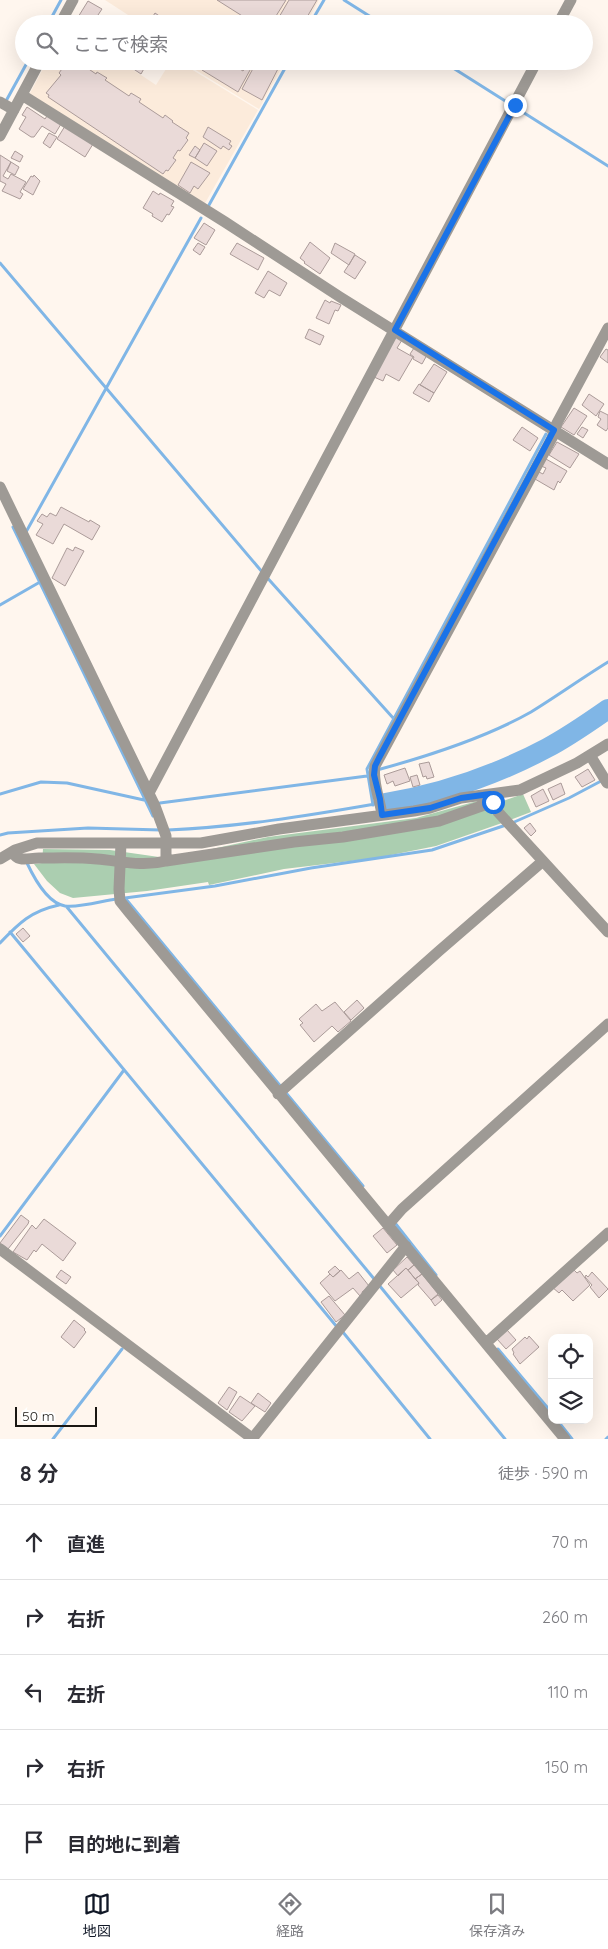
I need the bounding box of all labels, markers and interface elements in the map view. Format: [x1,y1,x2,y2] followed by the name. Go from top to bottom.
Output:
[15,15,593,70] search box
[33,29,61,57] icon: search
[73,32,168,56] text: ここで検索
[504,94,527,117] route end
[482,791,505,814] route start
[548,1334,593,1424] map controls
[548,1334,593,1379] button: locate
[548,1379,593,1424] button: layers
[15,1404,98,1427] scale bar
[22,1407,55,1425] text: 50 m
[20,1460,58,1486] text: 8 分
[498,1463,588,1483] text: 徒歩 · 590 m
[20,1528,48,1556] icon: ahead
[67,1532,105,1556] text: 直進
[551,1532,588,1552] text: 70 m
[20,1603,48,1631] icon: right
[67,1607,105,1631] text: 右折
[542,1607,588,1627] text: 260 m
[20,1678,48,1706] icon: left
[67,1682,105,1706] text: 左折
[548,1682,588,1702] text: 110 m
[20,1753,48,1781] icon: right
[67,1757,105,1781] text: 右折
[545,1757,588,1777] text: 150 m
[20,1828,48,1856] icon: arrive
[67,1832,181,1856] text: 目的地に到着
[83,1890,111,1940] tab: 地図
[276,1890,304,1940] tab: 経路
[469,1890,525,1940] tab: 保存済み

